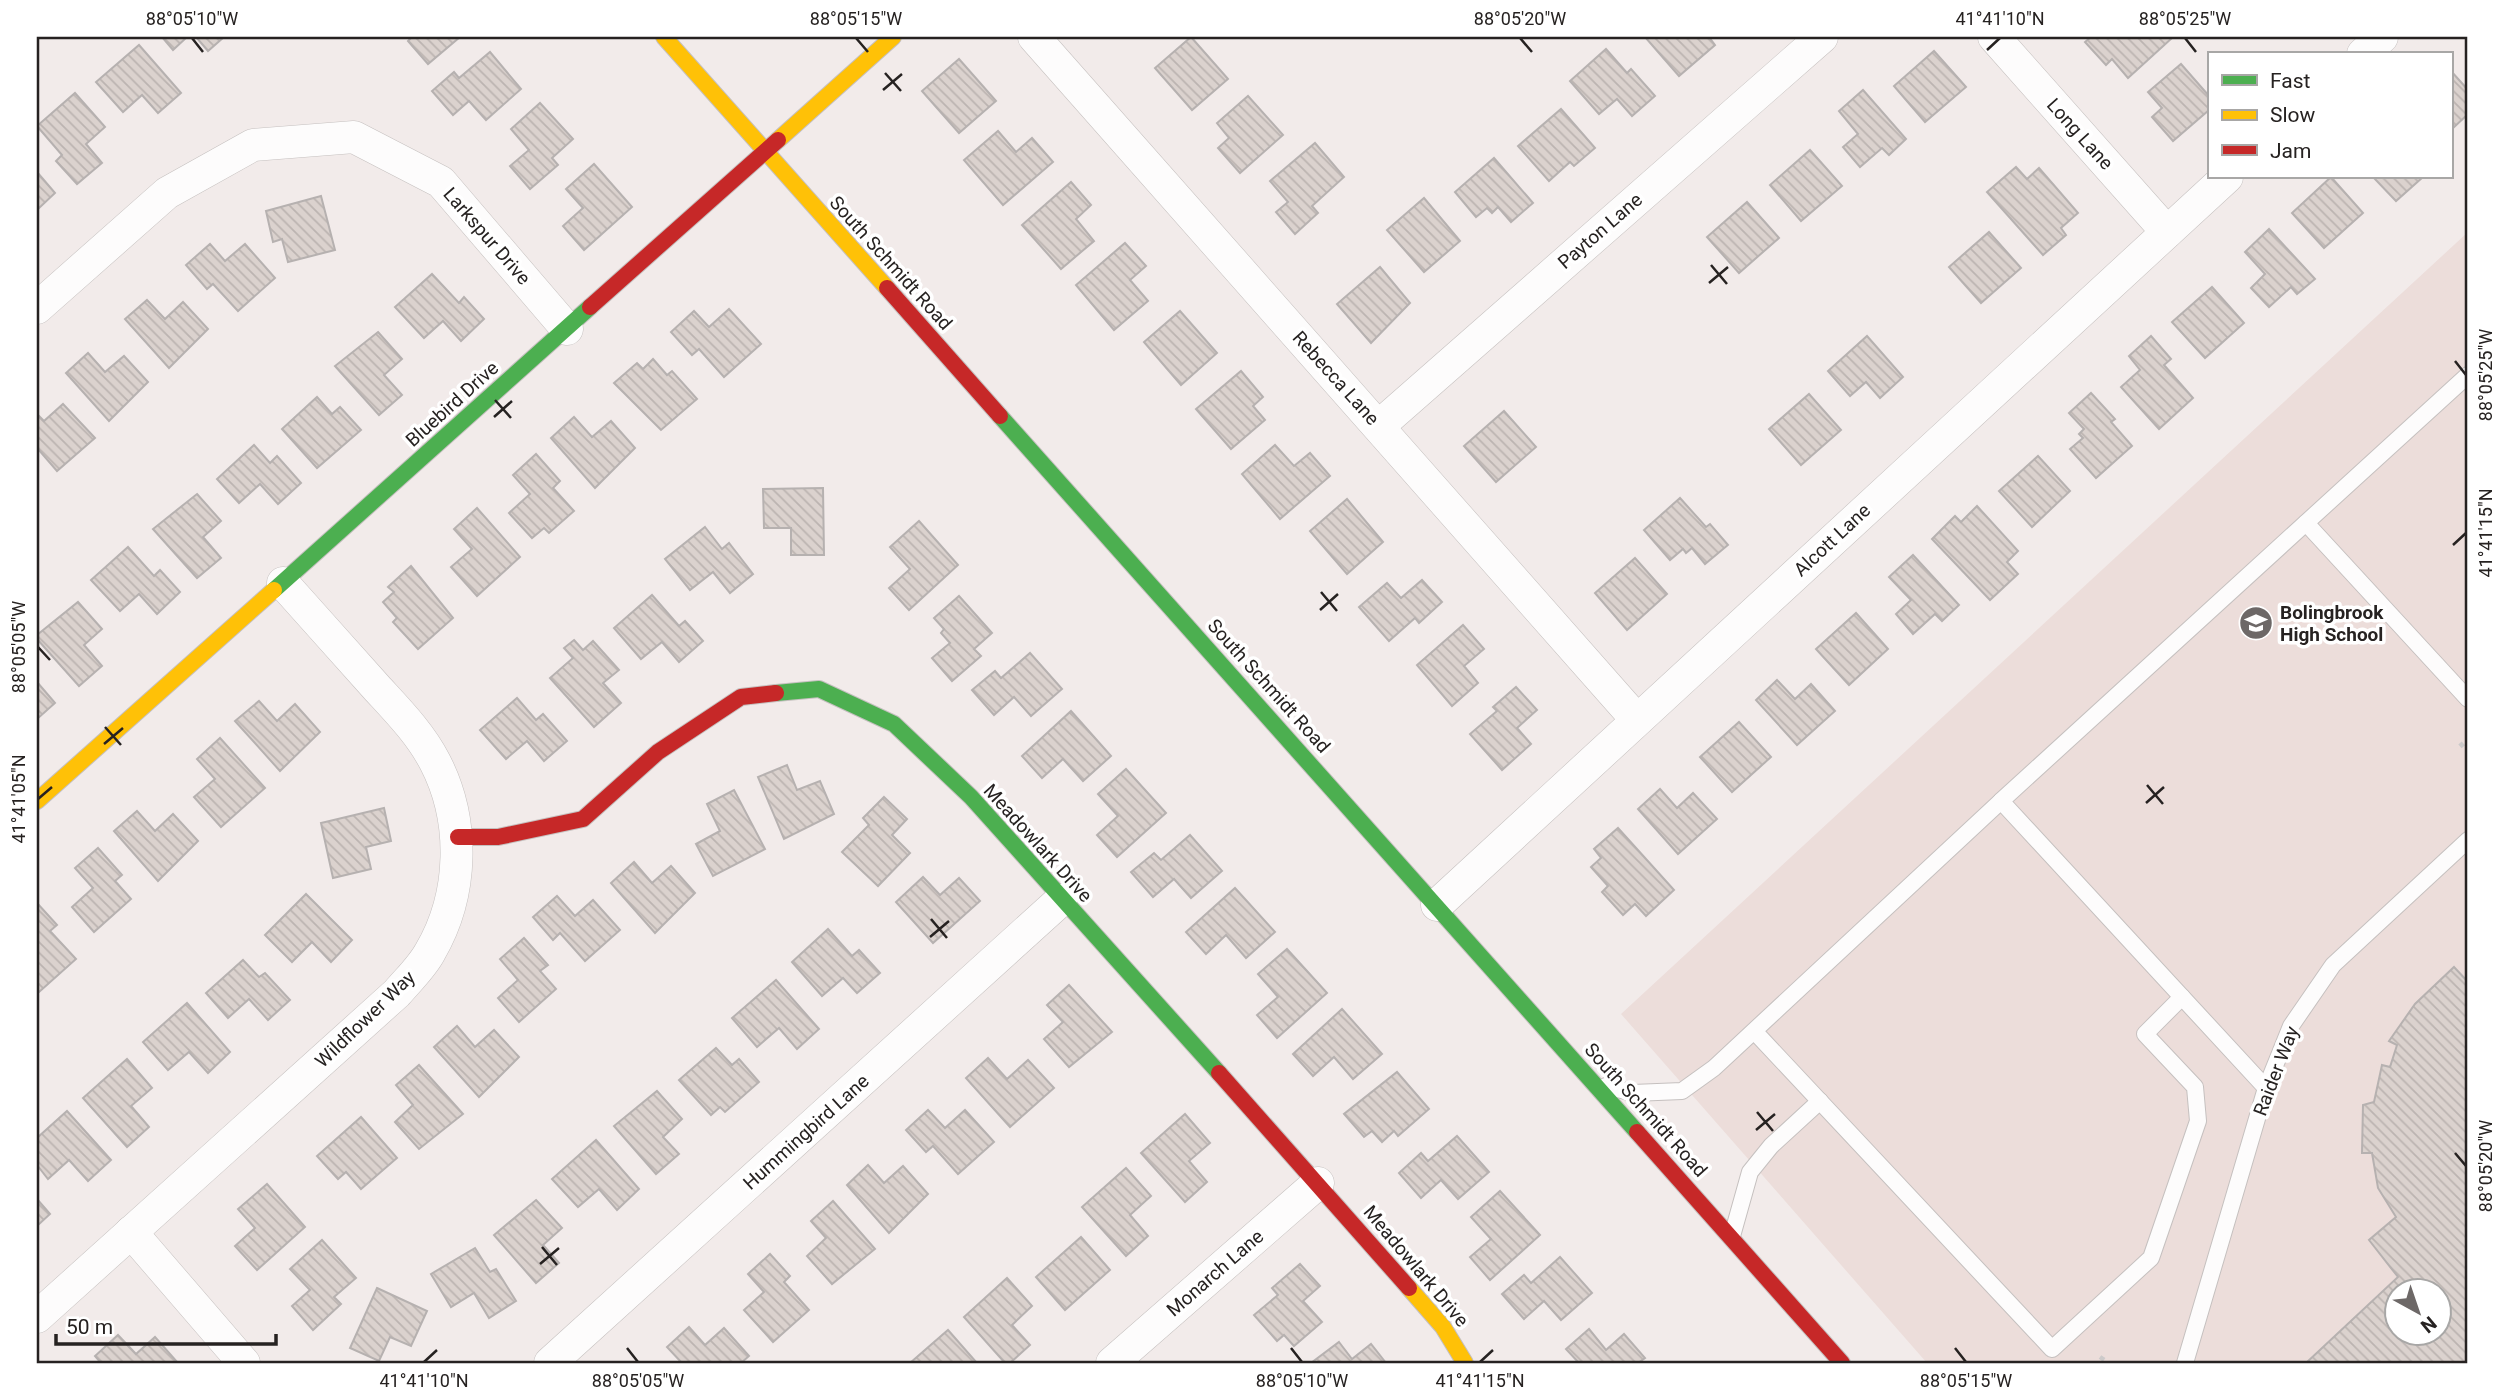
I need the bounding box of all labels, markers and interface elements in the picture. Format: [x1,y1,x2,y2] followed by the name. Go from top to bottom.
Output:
[146,8,238,29] text: 88°05'10"W
[810,8,902,29] text: 88°05'15"W
[1474,8,1566,29] text: 88°05'20"W
[1955,8,2045,29] text: 41°41'10"N
[2139,8,2231,29] text: 88°05'25"W
[2208,52,2452,178] legend
[2270,69,2311,93] text: Fast
[2042,94,2118,174] street label: Long Lane
[2270,103,2316,127] text: Slow
[2270,139,2311,163] text: Jam
[438,183,536,289] street label: Larkspur Drive
[1553,188,1647,274] street label: Payton Lane
[825,191,957,335] street label: South Schmidt Road
[1288,326,1384,430] street label: Rebecca Lane
[2475,329,2496,421] text: 88°05'25"W
[401,356,503,452] street label: Bluebird Drive
[2475,488,2496,578] text: 41°41'15"N
[1789,499,1875,581] street label: Alcott Lane
[8,601,29,693] text: 88°05'05"W
[2280,601,2384,646] place label: Bolingbrook High School
[2237,604,2275,642] school or university icon: Bolingbrook High School
[1203,614,1335,758] street label: South Schmidt Road
[8,754,29,844] text: 41°41'05"N
[979,779,1097,907] street label: Meadowlark Drive
[310,966,420,1072] street label: Wildflower Way
[2248,1023,2304,1119] street label: Raider Way
[1580,1038,1712,1182] street label: South Schmidt Road
[738,1070,874,1194] street label: Hummingbird Lane
[2475,1120,2496,1212] text: 88°05'20"W
[1359,1201,1473,1331] street label: Meadowlark Drive
[1162,1225,1268,1321] street label: Monarch Lane
[2382,1278,2452,1348] north arrow
[56,1302,276,1346] scale bar
[2416,1312,2441,1338] text: N
[66,1315,113,1339] text: 50 m
[379,1370,469,1391] text: 41°41'10"N
[592,1370,684,1391] text: 88°05'05"W
[1256,1370,1348,1391] text: 88°05'10"W
[1435,1370,1525,1391] text: 41°41'15"N
[1920,1370,2012,1391] text: 88°05'15"W

